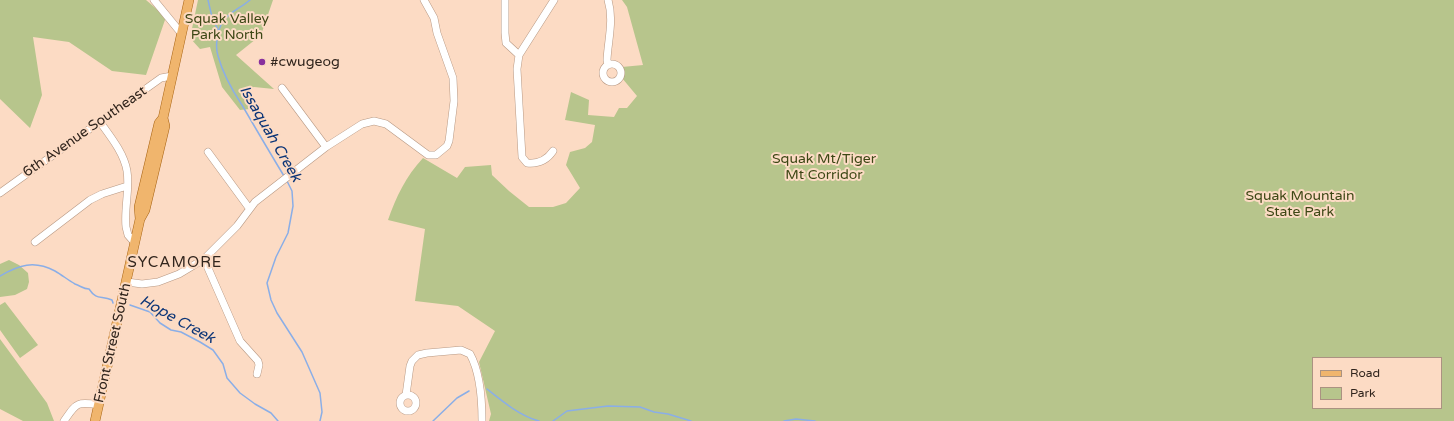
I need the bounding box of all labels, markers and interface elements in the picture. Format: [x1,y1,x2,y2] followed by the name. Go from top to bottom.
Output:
[185,11,269,44] park label: Squak Valley Park North
[270,54,340,70] place label: #cwugeog
[257,57,267,67] marker: #cwugeog
[20,83,150,181] street label: 6th Avenue Southeast
[235,83,305,185] water label: Issaquah Creek
[772,151,876,184] park label: Squak Mt/Tiger Mt Corridor
[1245,188,1355,220] park label: Squak Mountain State Park
[128,254,222,272] district label: SYCAMORE
[91,282,135,404] street label: Front Street South
[136,292,218,348] water label: Hope Creek
[1312,357,1442,409] legend
[1350,366,1380,380] text: Road
[1350,386,1376,400] text: Park

